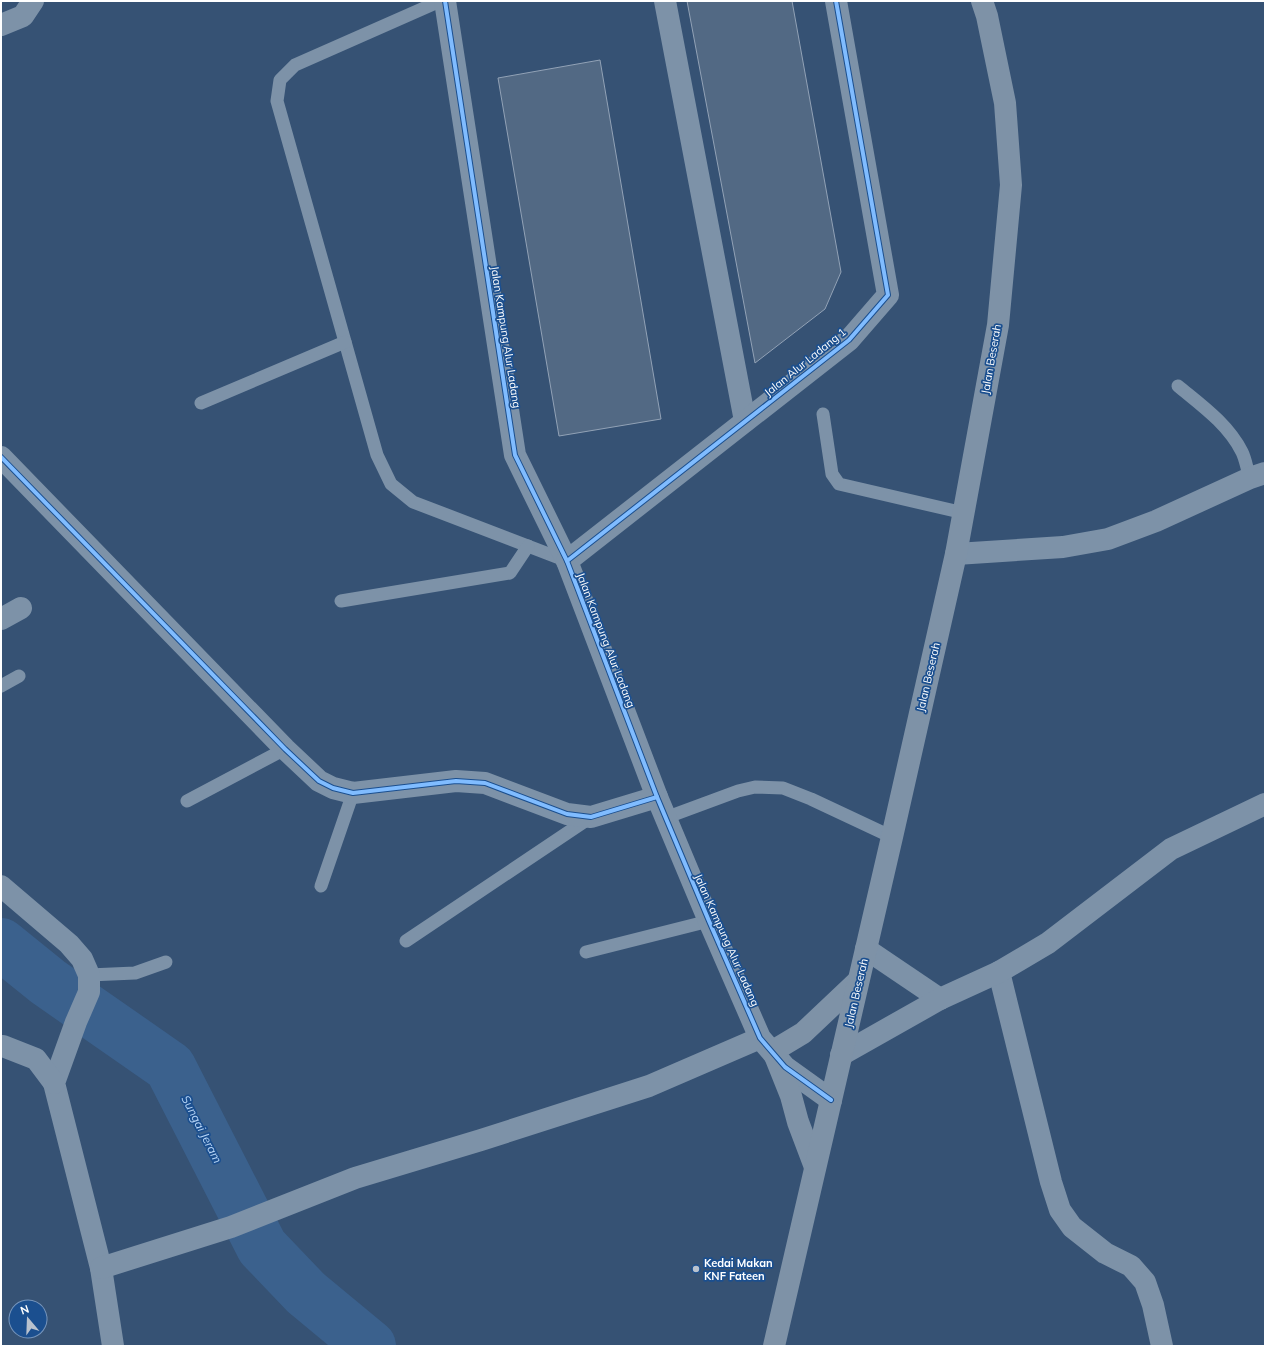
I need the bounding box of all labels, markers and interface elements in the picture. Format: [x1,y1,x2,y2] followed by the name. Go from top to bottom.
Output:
[488,265,524,409] street label: Jalan Kampung Alur Ladang
[978,323,1004,395] street label: Jalan Beserah
[761,325,849,399] street label: Jalan Alur Ladang 1
[574,570,638,710] street label: Jalan Kampung Alur Ladang
[913,641,943,713] street label: Jalan Beserah
[691,872,763,1008] street label: Jalan Kampung Alur Ladang
[841,957,871,1029] street label: Jalan Beserah
[178,1092,226,1166] water label: Sungai Jeram
[704,1256,773,1283] place label: Kedai Makan KNF Fateen
[691,1264,701,1274] marker: Kedai Makan KNF Fateen
[8,1299,48,1339] north arrow
[19,1302,31,1318] text: N

